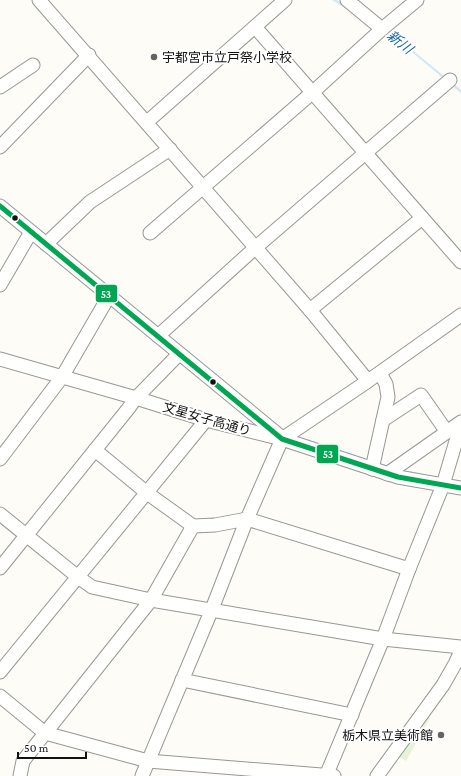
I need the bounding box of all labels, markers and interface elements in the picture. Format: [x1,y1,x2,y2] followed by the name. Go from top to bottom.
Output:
[384,27,418,58] water label: 新川
[162,50,292,65] place label: 宇都宮市立戸祭小学校
[149,52,159,62] marker: 宇都宮市立戸祭小学校
[10,213,20,223] unlabelled marker
[95,284,118,303] line badge: 53
[101,288,111,300] text: 53
[208,377,218,387] unlabelled marker
[161,399,253,439] street label: 文星女子高通り
[316,444,339,464] line badge: 53
[323,448,333,460] text: 53
[342,728,433,743] place label: 栃木県立美術館
[436,730,446,740] marker: 栃木県立美術館
[18,734,86,760] scale bar
[24,741,49,755] text: 50 m

